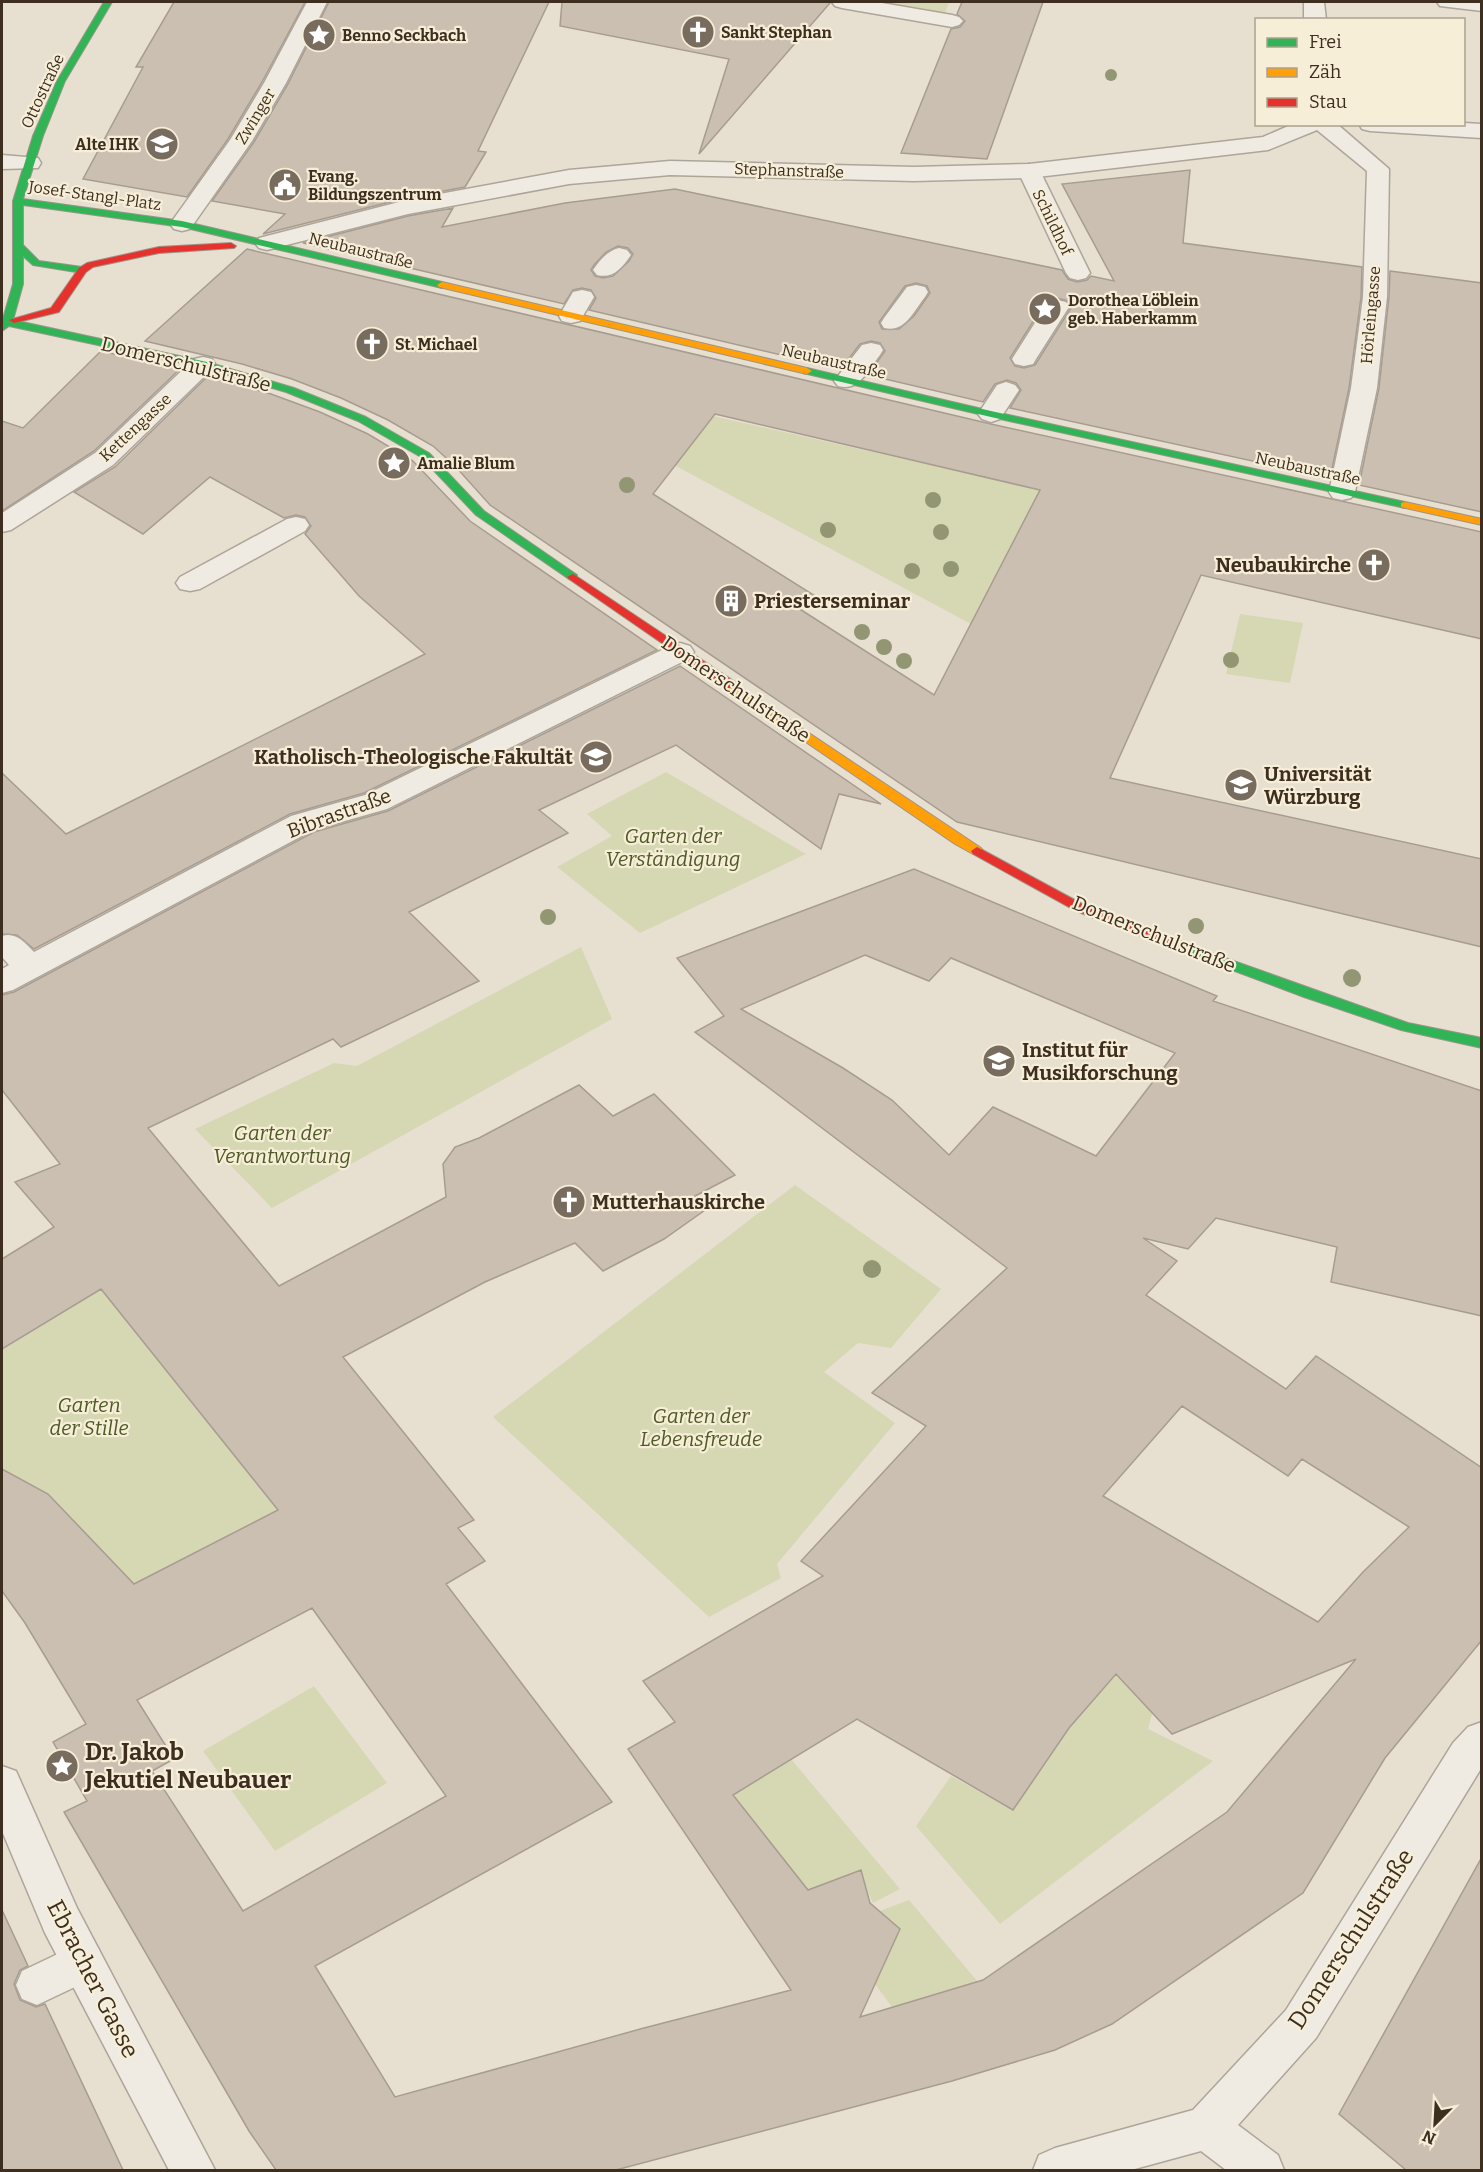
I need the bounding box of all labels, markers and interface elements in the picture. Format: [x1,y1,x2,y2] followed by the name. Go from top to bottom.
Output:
[680,14,716,50] church icon: Sankt Stephan
[301,17,337,53] place icon: Benno Seckbach
[1255,18,1465,126] legend
[721,23,832,42] place label: Sankt Stephan
[342,26,466,45] place label: Benno Seckbach
[1309,31,1342,53] text: Frei
[17,51,68,132] street label: Ottostraße
[1309,61,1341,83] text: Zäh
[231,85,279,148] street label: Zwinger
[1309,91,1347,113] text: Stau
[144,126,180,162] school or university icon: Alte IHK
[75,135,140,154] place label: Alte IHK
[734,159,844,182] street label: Stephanstraße
[267,167,303,203] public building icon: Evang. Bildungszentrum
[308,167,442,204] place label: Evang. Bildungszentrum
[26,177,163,214] street label: Josef-Stangl-Platz
[1028,186,1077,260] street label: Schildhof
[307,228,415,273] street label: Neubaustraße
[1357,265,1384,365] street label: Hörleingasse
[1027,291,1063,327] place icon: Dorothea Löblein geb. Haberkamm
[1068,291,1199,328] place label: Dorothea Löblein geb. Haberkamm
[354,326,390,362] church icon: St. Michael
[99,331,273,397] street label: Domerschulstraße
[395,335,478,354] place label: St. Michael
[780,340,888,383] street label: Neubaustraße
[96,389,175,465] street label: Kettengasse
[376,445,412,481] place icon: Amalie Blum
[1254,448,1362,489] street label: Neubaustraße
[417,454,516,473] place label: Amalie Blum
[1356,547,1392,583] church icon: Neubaukirche
[1216,553,1351,577] place label: Neubaukirche
[713,583,749,619] building icon: Priesterseminar
[754,589,911,613] place label: Priesterseminar
[657,630,815,748] street label: Domerschulstraße
[578,739,614,775] school or university icon: Katholisch-Theologische Fakultät
[254,745,573,769] place label: Katholisch-Theologische Fakultät
[1264,762,1372,809] place label: Universität Würzburg
[1223,767,1259,803] school or university icon: Universität Würzburg
[284,783,394,843] street label: Bibrastraße
[606,824,740,871] park label: Garten der Verständigung
[1069,890,1239,978] street label: Domerschulstraße
[1022,1038,1178,1085] place label: Institut für Musikforschung
[981,1043,1017,1079] school or university icon: Institut für Musikforschung
[213,1121,351,1168] park label: Garten der Verantwortung
[551,1184,587,1220] church icon: Mutterhauskirche
[592,1190,765,1214] place label: Mutterhauskirche
[50,1393,128,1440] park label: Garten der Stille
[640,1404,762,1452] park label: Garten der Lebensfreude
[83,1738,291,1794] place label: Dr. Jakob Jekutiel Neubauer
[44,1748,80,1784] place icon: Dr. Jakob Jekutiel Neubauer
[1282,1844,1420,2034] street label: Domerschulstraße
[41,1895,145,2063] street label: Ebracher Gasse
[1405,2094,1465,2154] north arrow
[1420,2126,1439,2148] text: N

